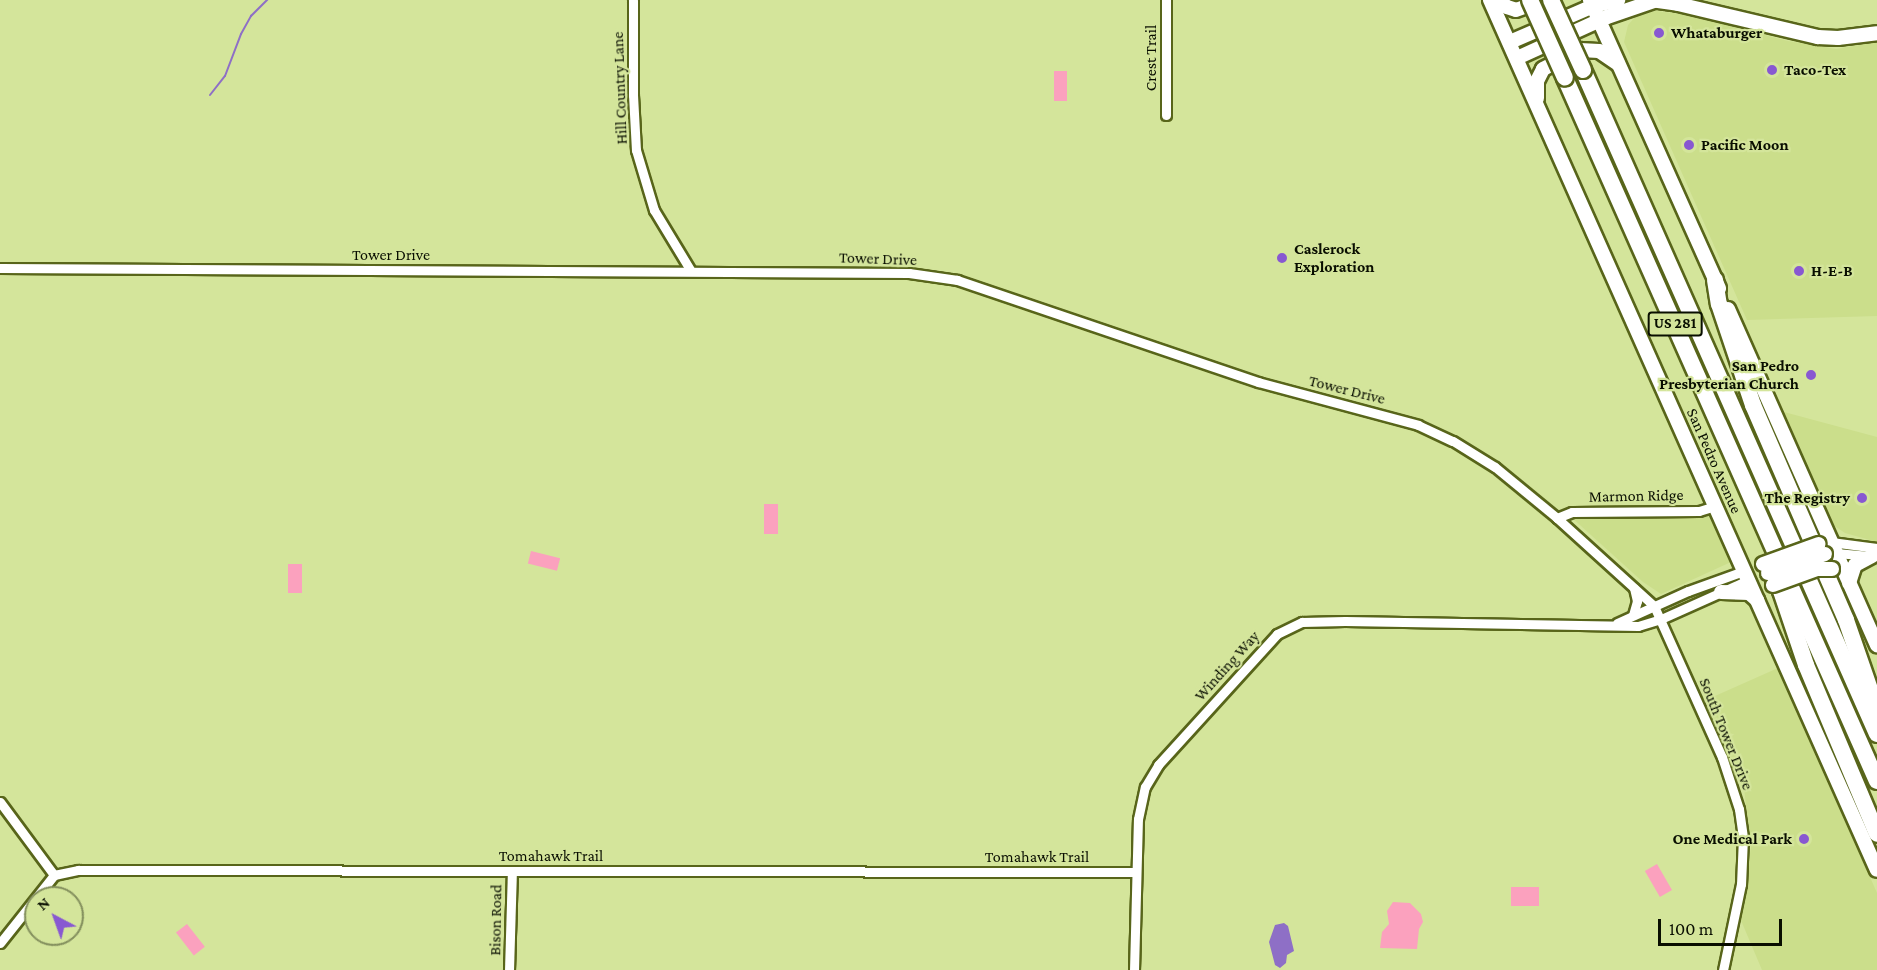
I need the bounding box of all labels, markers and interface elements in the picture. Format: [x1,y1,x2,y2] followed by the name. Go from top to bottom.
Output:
[1671,23,1762,43] place label: Whataburger
[1141,25,1161,91] street label: Crest Trail
[1652,26,1666,40] marker: Whataburger
[608,31,632,145] street label: Hill Country Lane
[1784,60,1846,80] place label: Taco-Tex
[1765,63,1779,77] marker: Taco-Tex
[1701,135,1789,155] place label: Pacific Moon
[1682,138,1696,152] marker: Pacific Moon
[1294,239,1374,277] place label: Caslerock Exploration
[352,245,430,265] street label: Tower Drive
[839,248,917,270] street label: Tower Drive
[1275,251,1289,265] marker: Caslerock Exploration
[1811,261,1853,281] place label: H-E-B
[1792,264,1806,278] marker: H-E-B
[1646,312,1704,336] road number: US 281
[1659,356,1799,394] place label: San Pedro Presbyterian Church
[1804,368,1818,382] marker: San Pedro Presbyterian Church
[1307,371,1387,409] street label: Tower Drive
[1682,405,1746,517] street label: San Pedro Avenue
[1588,486,1684,506] street label: Marmon Ridge
[1764,488,1850,508] place label: The Registry
[1855,491,1869,505] marker: The Registry
[1190,627,1264,705] street label: Winding Way
[1695,675,1757,793] street label: South Tower Drive
[1672,829,1792,849] place label: One Medical Park
[1797,832,1811,846] marker: One Medical Park
[499,846,603,866] street label: Tomahawk Trail
[985,847,1089,867] street label: Tomahawk Trail
[486,884,506,956] street label: Bison Road
[24,886,84,946] north arrow
[33,894,53,914] text: N
[1661,907,1786,945] scale bar
[1669,919,1713,939] text: 100 m

